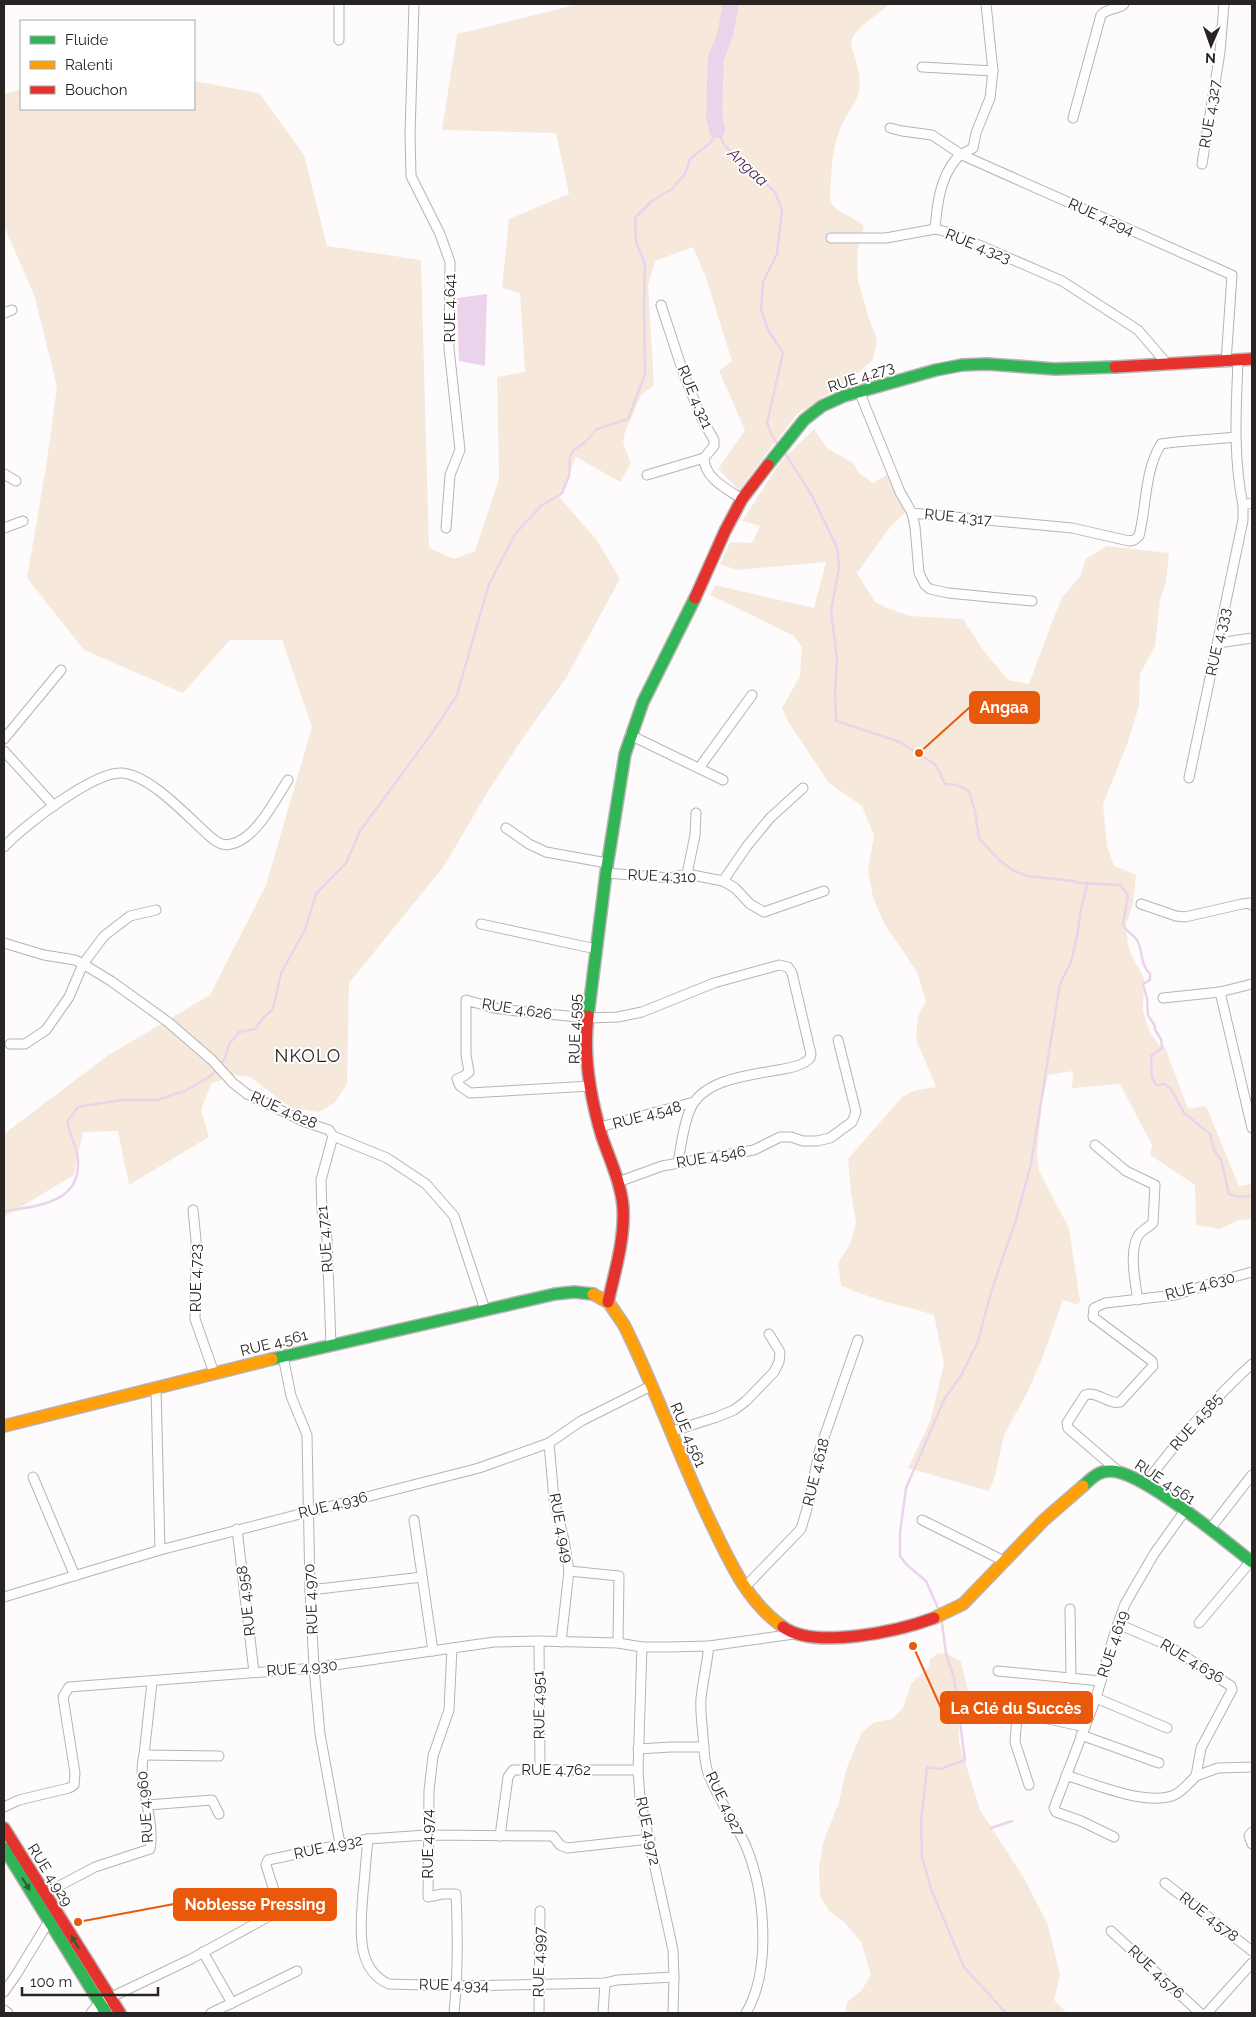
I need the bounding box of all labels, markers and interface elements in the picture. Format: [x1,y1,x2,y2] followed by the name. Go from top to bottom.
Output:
[20,20,195,110] legend
[1186,20,1236,70] north arrow
[65,31,108,49] text: Fluide
[1205,50,1216,66] text: N
[65,56,113,74] text: Ralenti
[1196,79,1224,149] street label: RUE 4.327
[65,81,127,99] text: Bouchon
[723,143,772,191] water label: Angaa
[1065,195,1137,239] street label: RUE 4.294
[943,225,1013,267] street label: RUE 4.323
[441,273,459,342] street label: RUE 4.641
[825,358,897,396] street label: RUE 4.273
[674,362,717,432] street label: RUE 4.321
[924,505,992,529] street label: RUE 4.317
[1202,606,1234,678] street label: RUE 4.333
[970,692,1039,723] callout: Angaa
[980,698,1028,717] text: Angaa
[627,866,697,886] street label: RUE 4.310
[565,994,585,1064] street label: RUE 4.595
[481,995,553,1023] street label: RUE 4.626
[275,1045,341,1066] district label: NKOLO
[248,1087,320,1133] street label: RUE 4.628
[611,1097,683,1133] street label: RUE 4.548
[675,1142,747,1172] street label: RUE 4.546
[313,1204,337,1273] street label: RUE 4.721
[187,1244,205,1312] street label: RUE 4.723
[1163,1268,1237,1304] street label: RUE 4.630
[238,1326,310,1360] street label: RUE 4.561
[1166,1390,1226,1454] street label: RUE 4.585
[666,1400,710,1471] street label: RUE 4.561
[799,1436,833,1508] street label: RUE 4.618
[1131,1456,1199,1509] street label: RUE 4.561
[296,1488,370,1522] street label: RUE 4.936
[545,1491,577,1565] street label: RUE 4.949
[300,1563,322,1635] street label: RUE 4.970
[233,1565,259,1637] street label: RUE 4.958
[1094,1608,1132,1680] street label: RUE 4.619
[1157,1635,1227,1687] street label: RUE 4.636
[266,1656,338,1680] street label: RUE 4.930
[529,1670,549,1739] street label: RUE 4.951
[941,1692,1092,1723] callout: La Clé du Succès
[951,1699,1082,1718] text: La Clé du Succès
[521,1761,591,1779] street label: RUE 4.762
[702,1769,748,1839] street label: RUE 4.927
[133,1770,157,1844] street label: RUE 4.960
[632,1795,664,1867] street label: RUE 4.972
[419,1809,437,1879] street label: RUE 4.974
[292,1831,364,1863] street label: RUE 4.932
[24,1840,76,1910] street label: RUE 4.929
[22,1878,31,1891] one-way arrow
[1176,1888,1242,1946] street label: RUE 4.578
[174,1889,336,1920] callout: Noblesse Pressing
[184,1895,326,1914] text: Noblesse Pressing
[529,1927,549,1997] street label: RUE 4.997
[70,1936,80,1949] one-way arrow
[1124,1941,1188,2003] street label: RUE 4.576
[22,1964,159,1996] scale bar
[30,1973,72,1991] text: 100 m
[419,1975,489,1995] street label: RUE 4.934

